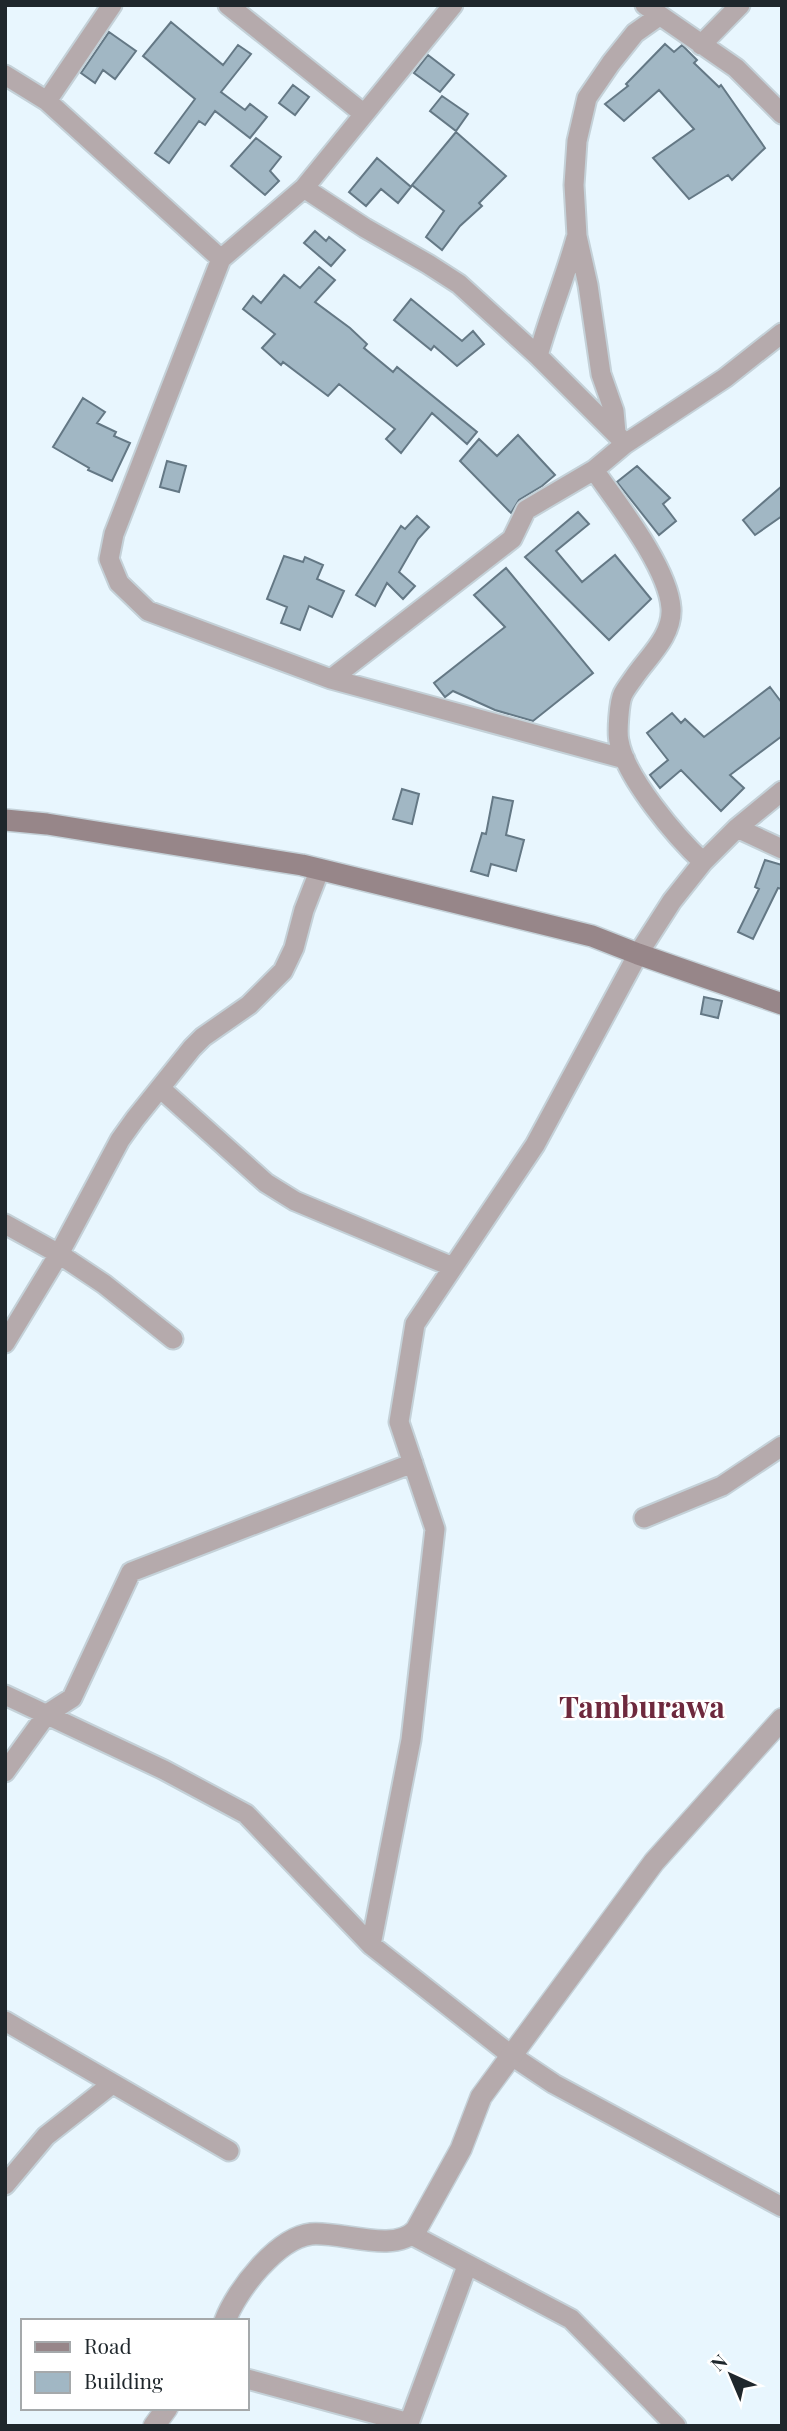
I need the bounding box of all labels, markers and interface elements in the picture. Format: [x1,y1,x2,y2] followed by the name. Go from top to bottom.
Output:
[559,1686,725,1726] district label: Tamburawa
[21,2319,248,2410] legend
[84,2331,132,2359] text: Road
[696,2340,766,2410] north arrow
[705,2348,733,2376] text: N
[84,2366,163,2394] text: Building

